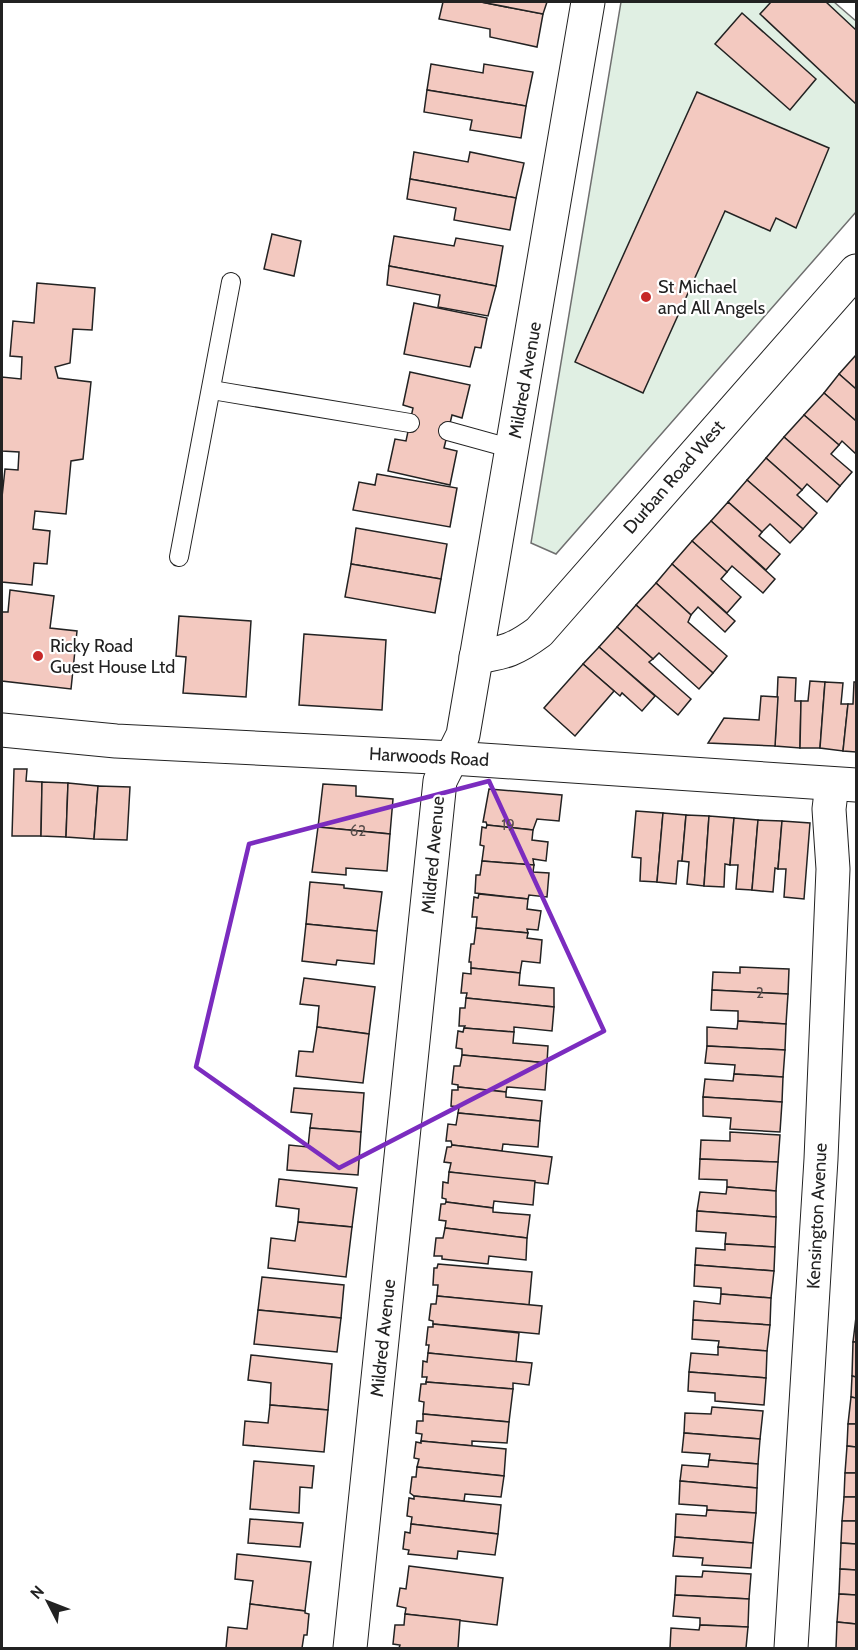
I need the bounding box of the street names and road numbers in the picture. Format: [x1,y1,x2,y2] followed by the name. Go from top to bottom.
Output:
[504,320,546,440] street label: Mildred Avenue
[619,416,729,538] street label: Durban Road West
[368,743,490,771] street label: Harwoods Road
[417,795,449,915] street label: Mildred Avenue
[802,1142,832,1290] street label: Kensington Avenue
[366,1278,400,1398] street label: Mildred Avenue

